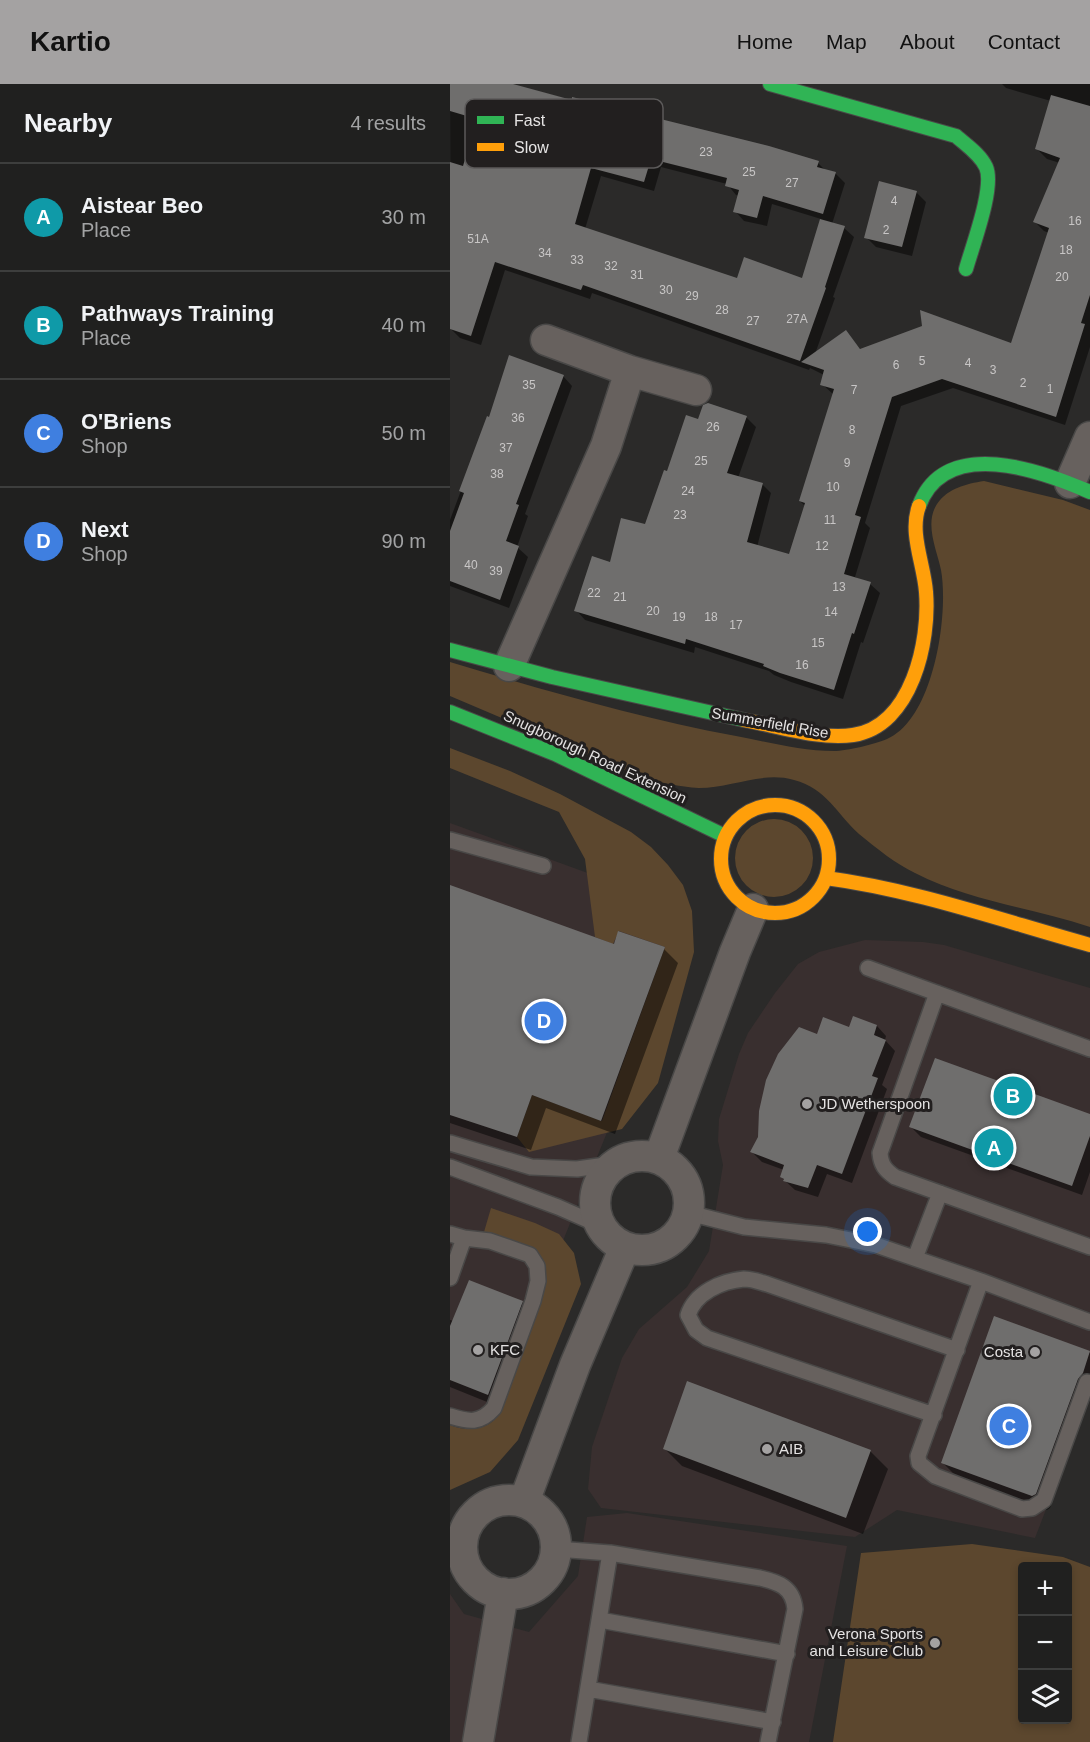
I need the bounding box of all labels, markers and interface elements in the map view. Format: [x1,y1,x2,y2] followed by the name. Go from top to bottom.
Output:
[30,26,111,57] text: Kartio
[737,30,793,53] text: Home
[826,30,867,53] text: Map
[900,30,955,53] text: About
[988,30,1060,53] text: Contact
[465,99,663,168] legend
[24,108,112,138] text: Nearby
[350,112,426,134] text: 4 results
[514,112,546,129] text: Fast
[514,139,549,156] text: Slow
[699,145,713,159] house number: 23
[742,165,756,179] house number: 25
[785,176,799,190] house number: 27
[81,193,203,218] text: Aistear Beo
[891,194,898,208] house number: 4
[36,206,51,228] text: A
[382,206,426,228] text: 30 m
[1068,214,1082,228] house number: 16
[81,219,131,241] text: Place
[883,223,890,237] house number: 2
[467,232,489,246] house number: 51A
[1059,243,1073,257] house number: 18
[538,246,552,260] house number: 34
[570,253,584,267] house number: 33
[604,259,618,273] house number: 32
[630,268,644,282] house number: 31
[1055,270,1069,284] house number: 20
[659,283,673,297] house number: 30
[685,289,699,303] house number: 29
[81,301,274,326] text: Pathways Training
[715,303,729,317] house number: 28
[786,312,808,326] house number: 27A
[36,314,51,336] text: B
[382,314,426,336] text: 40 m
[746,314,760,328] house number: 27
[81,327,131,349] text: Place
[919,354,926,368] house number: 5
[965,356,972,370] house number: 4
[893,358,900,372] house number: 6
[990,363,997,377] house number: 3
[1020,376,1027,390] house number: 2
[522,378,536,392] house number: 35
[1047,382,1054,396] house number: 1
[851,383,858,397] house number: 7
[81,409,172,434] text: O'Briens
[511,411,525,425] house number: 36
[706,420,720,434] house number: 26
[36,422,51,444] text: C
[382,422,426,444] text: 50 m
[849,423,856,437] house number: 8
[81,435,128,457] text: Shop
[499,441,513,455] house number: 37
[694,454,708,468] house number: 25
[844,456,851,470] house number: 9
[490,467,504,481] house number: 38
[826,480,840,494] house number: 10
[681,484,695,498] house number: 24
[673,508,687,522] house number: 23
[824,513,837,527] house number: 11
[81,517,129,542] text: Next
[36,530,51,552] text: D
[382,530,426,552] text: 90 m
[815,539,829,553] house number: 12
[81,543,128,565] text: Shop
[464,558,478,572] house number: 40
[489,564,503,578] house number: 39
[832,580,846,594] house number: 13
[587,586,601,600] house number: 22
[613,590,627,604] house number: 21
[646,604,660,618] house number: 20
[824,605,838,619] house number: 14
[672,610,686,624] house number: 19
[704,610,718,624] house number: 18
[729,618,743,632] house number: 17
[811,636,825,650] house number: 15
[795,658,809,672] house number: 16
[710,704,830,741] street label: Summerfield Rise
[501,707,690,807] street label: Snugborough Road Extension
[524,998,563,1044] pin: D
[994,1074,1032,1118] pin: B
[819,1095,930,1112] place label: JD Wetherspoon
[800,1097,814,1111] marker: JD Wetherspoon
[974,1126,1014,1170] pin: A
[853,1217,882,1246] your location
[490,1341,520,1358] place label: KFC
[471,1343,485,1357] marker: KFC
[984,1343,1024,1360] place label: Costa
[1028,1345,1042,1359] marker: Costa
[990,1404,1028,1448] pin: C
[779,1440,803,1457] place label: AIB
[760,1442,774,1456] marker: AIB
[1018,1562,1072,1724] map controls
[1018,1562,1072,1616] button: +
[1018,1616,1072,1670] button: −
[810,1625,923,1659] place label: Verona Sports and Leisure Club
[928,1636,942,1650] marker: Verona Sports and Leisure Club
[1018,1670,1072,1724] button: layers

